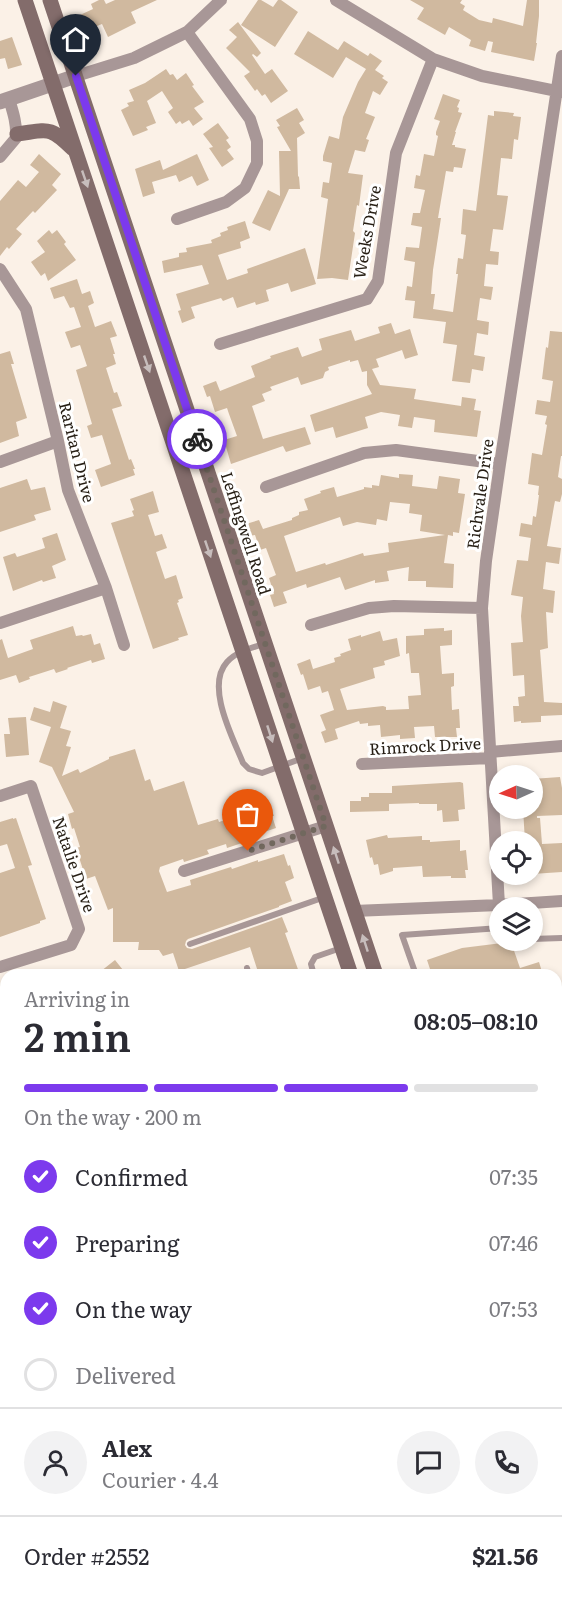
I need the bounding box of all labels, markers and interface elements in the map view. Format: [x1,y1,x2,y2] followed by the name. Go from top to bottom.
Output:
[50,14,101,76] pin
[59,23,92,56] icon: home
[80,170,90,188] one-way arrow
[346,183,386,281] street label: Weeks Drive
[142,355,152,373] one-way arrow
[54,399,102,505] street label: Raritan Drive
[167,409,227,469] courier
[181,423,214,456] icon: bike
[459,437,499,551] street label: Richvale Drive
[216,468,278,598] street label: Leffingwell Road
[204,540,214,558] one-way arrow
[266,725,276,743] one-way arrow
[368,730,482,760] street label: Rimrock Drive
[489,765,543,819] north arrow
[489,765,543,951] map controls
[222,789,273,851] pin
[231,798,264,831] icon: bag
[47,813,103,915] street label: Natalie Drive
[489,831,543,885] button: locate
[330,846,340,864] one-way arrow
[489,897,543,951] button: layers
[360,934,369,952] one-way arrow
[24,983,130,1013] text: Arriving in
[414,1004,538,1037] text: 08:05–08:10
[24,1006,131,1064] text: 2 min
[24,1101,202,1131] text: On the way · 200 m
[24,1160,57,1193] icon: check
[75,1160,188,1193] text: Confirmed
[489,1161,538,1191] text: 07:35
[24,1226,57,1259] icon: check
[75,1226,179,1259] text: Preparing
[489,1227,538,1257] text: 07:46
[24,1292,57,1325] icon: check
[75,1292,192,1325] text: On the way
[489,1293,538,1323] text: 07:53
[75,1358,176,1391] text: Delivered
[24,1431,87,1494] button: person
[102,1431,152,1464] text: Alex
[397,1431,460,1494] button: chat
[475,1431,538,1494] button: phone
[102,1464,219,1494] text: Courier · 4.4
[24,1539,149,1572] text: Order #2552
[472,1539,538,1572] text: $21.56

